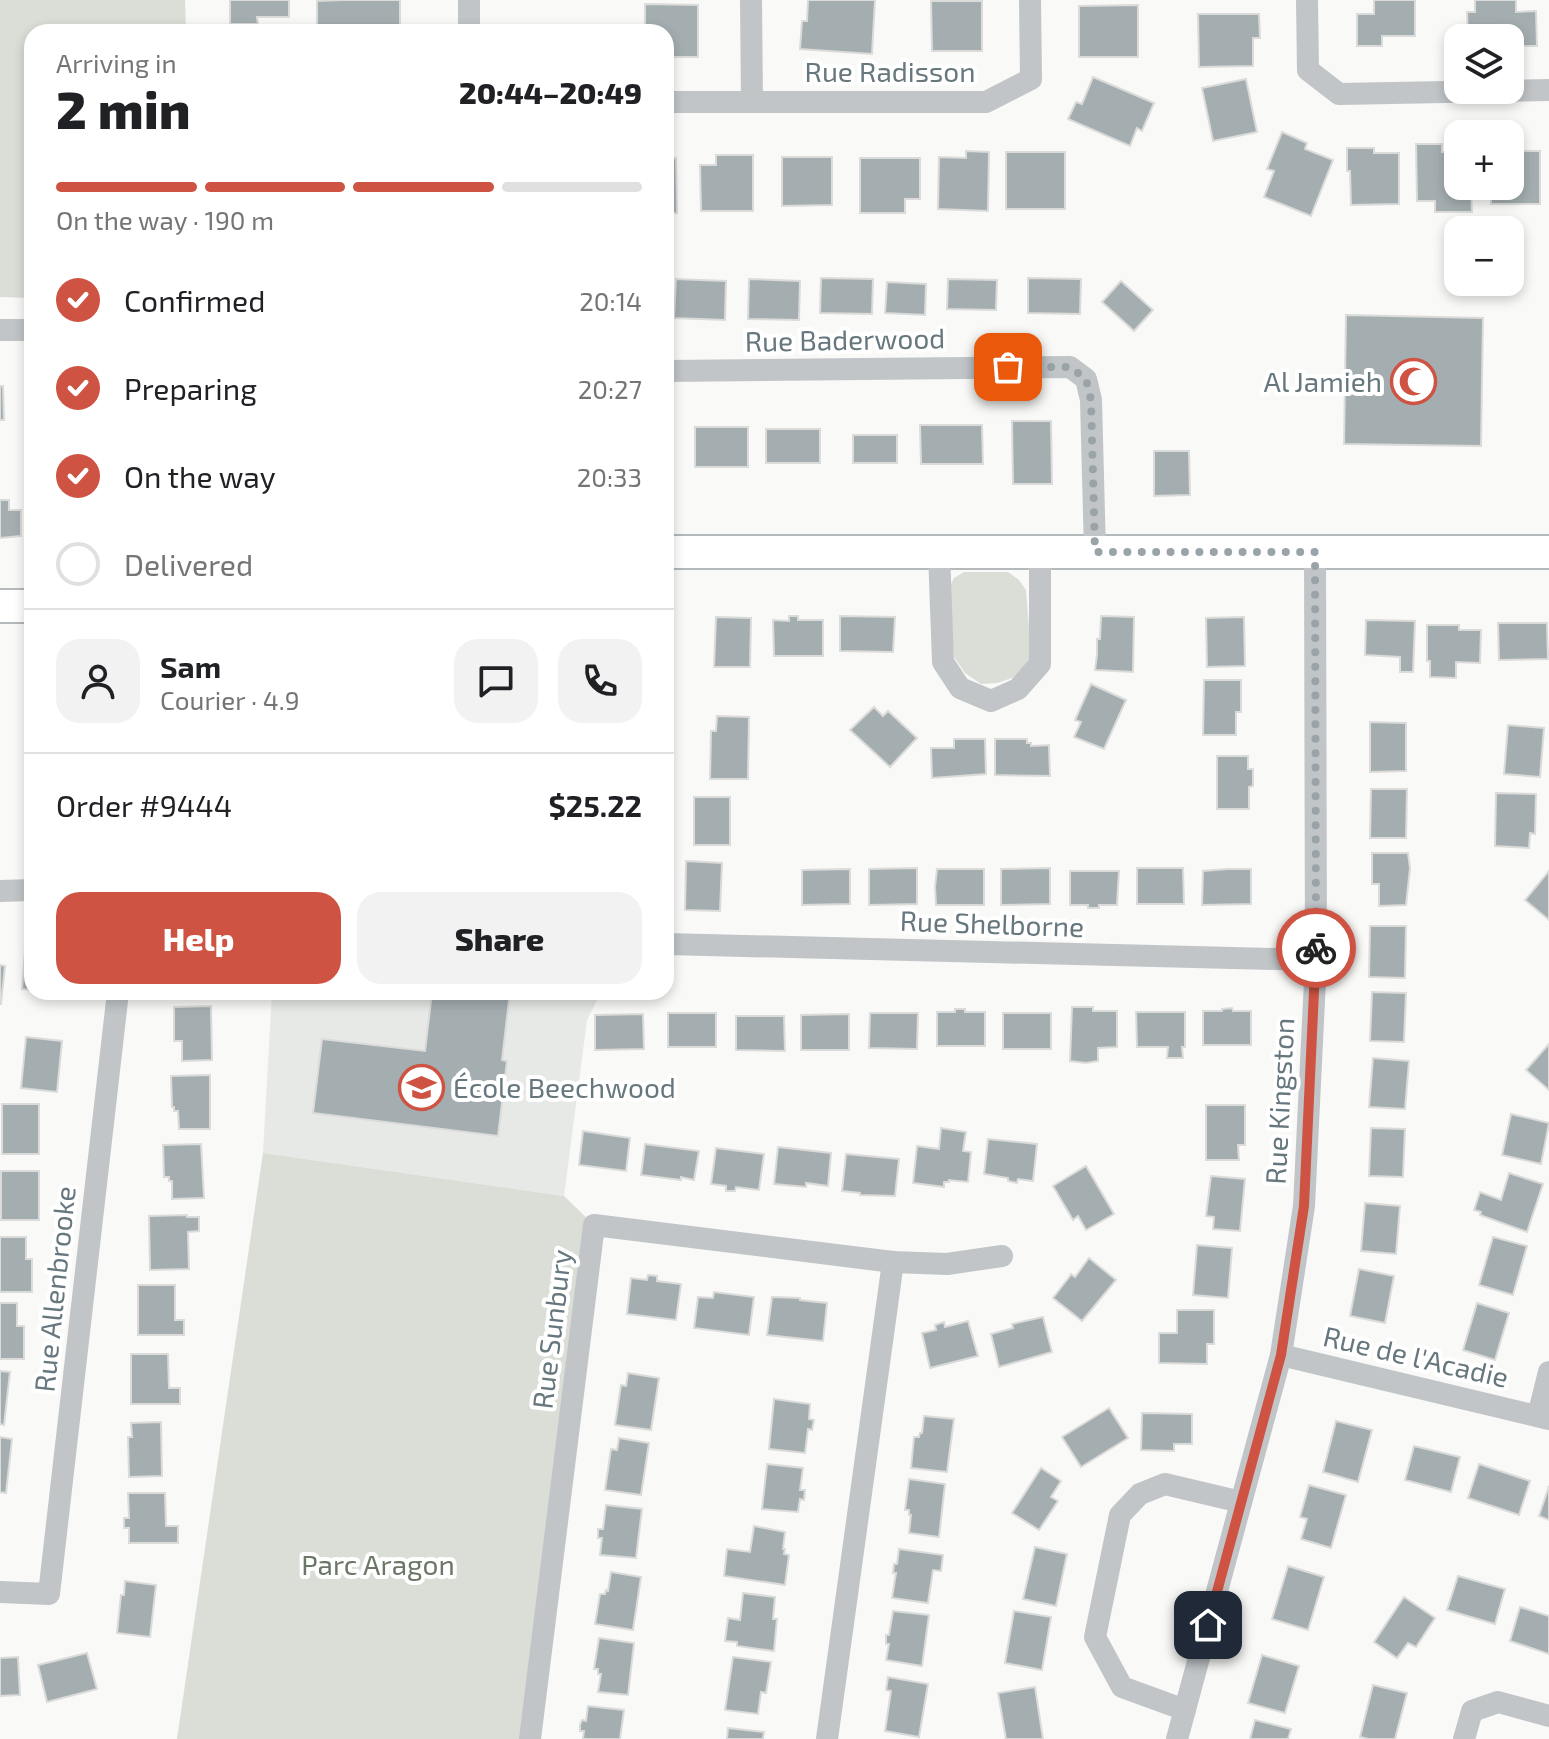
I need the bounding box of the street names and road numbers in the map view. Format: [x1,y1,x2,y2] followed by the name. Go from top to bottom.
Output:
[805,54,975,88] street label: Rue Radisson
[744,320,946,358] street label: Rue Baderwood
[899,903,1085,943] street label: Rue Shelborne
[1258,1017,1300,1185] street label: Rue Kingston
[26,1184,82,1394] street label: Rue Allenbrooke
[524,1247,578,1411] street label: Rue Sunbury
[1320,1318,1512,1394] street label: Rue de l'Acadie

